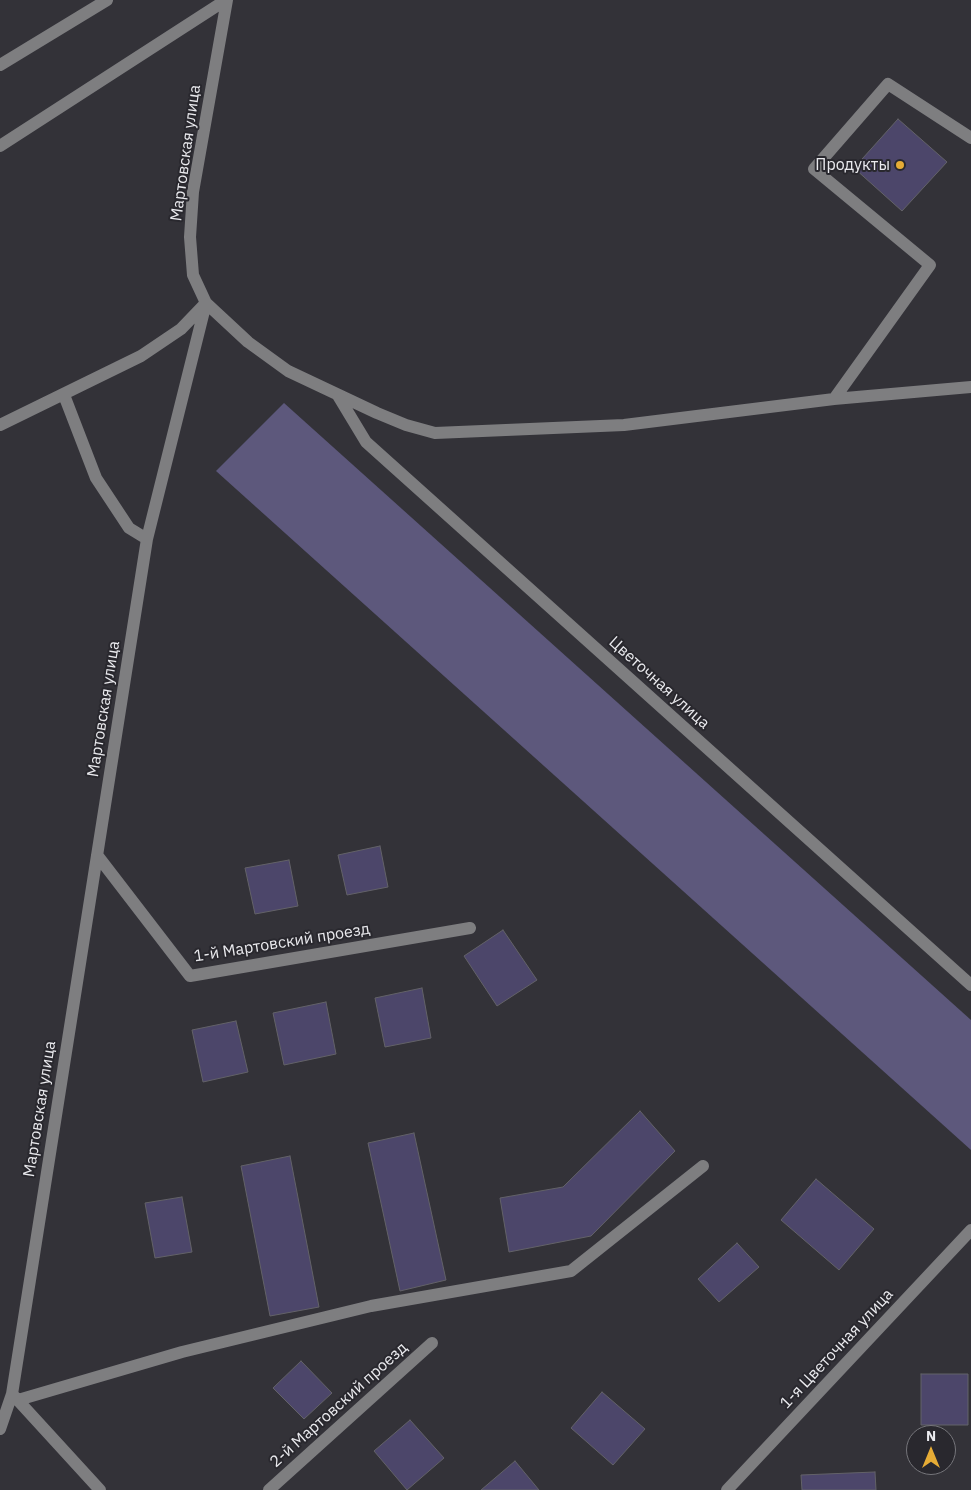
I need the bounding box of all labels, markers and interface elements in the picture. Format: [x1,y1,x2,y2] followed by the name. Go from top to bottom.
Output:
[167,83,205,223] street label: Мартовская улица
[815,155,890,175] place label: Продукты
[894,159,906,171] marker: Продукты
[605,633,713,733] street label: Цветочная улица
[84,639,124,779] street label: Мартовская улица
[192,920,372,966] street label: 1-й Мартовский проезд
[20,1039,60,1179] street label: Мартовская улица
[776,1285,898,1413] street label: 1-я Цветочная улица
[266,1338,412,1472] street label: 2-й Мартовский проезд
[906,1425,956,1475] north arrow
[926,1427,936,1445] text: N

